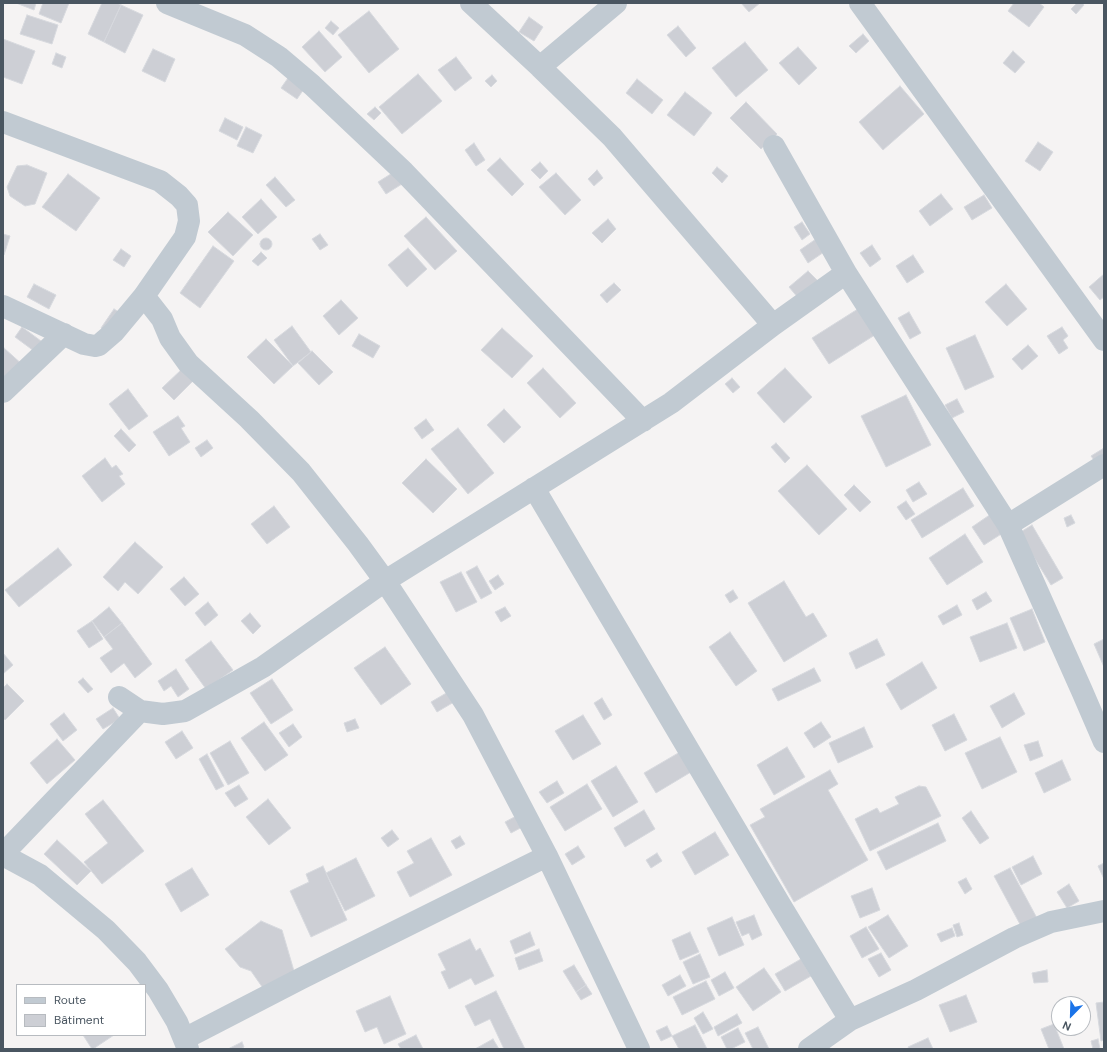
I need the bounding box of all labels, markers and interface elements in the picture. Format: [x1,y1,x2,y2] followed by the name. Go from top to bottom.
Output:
[16,984,146,1036] legend
[54,992,86,1008] text: Route
[1051,996,1091,1036] north arrow
[54,1012,104,1028] text: Bâtiment
[1060,1018,1073,1034] text: N

